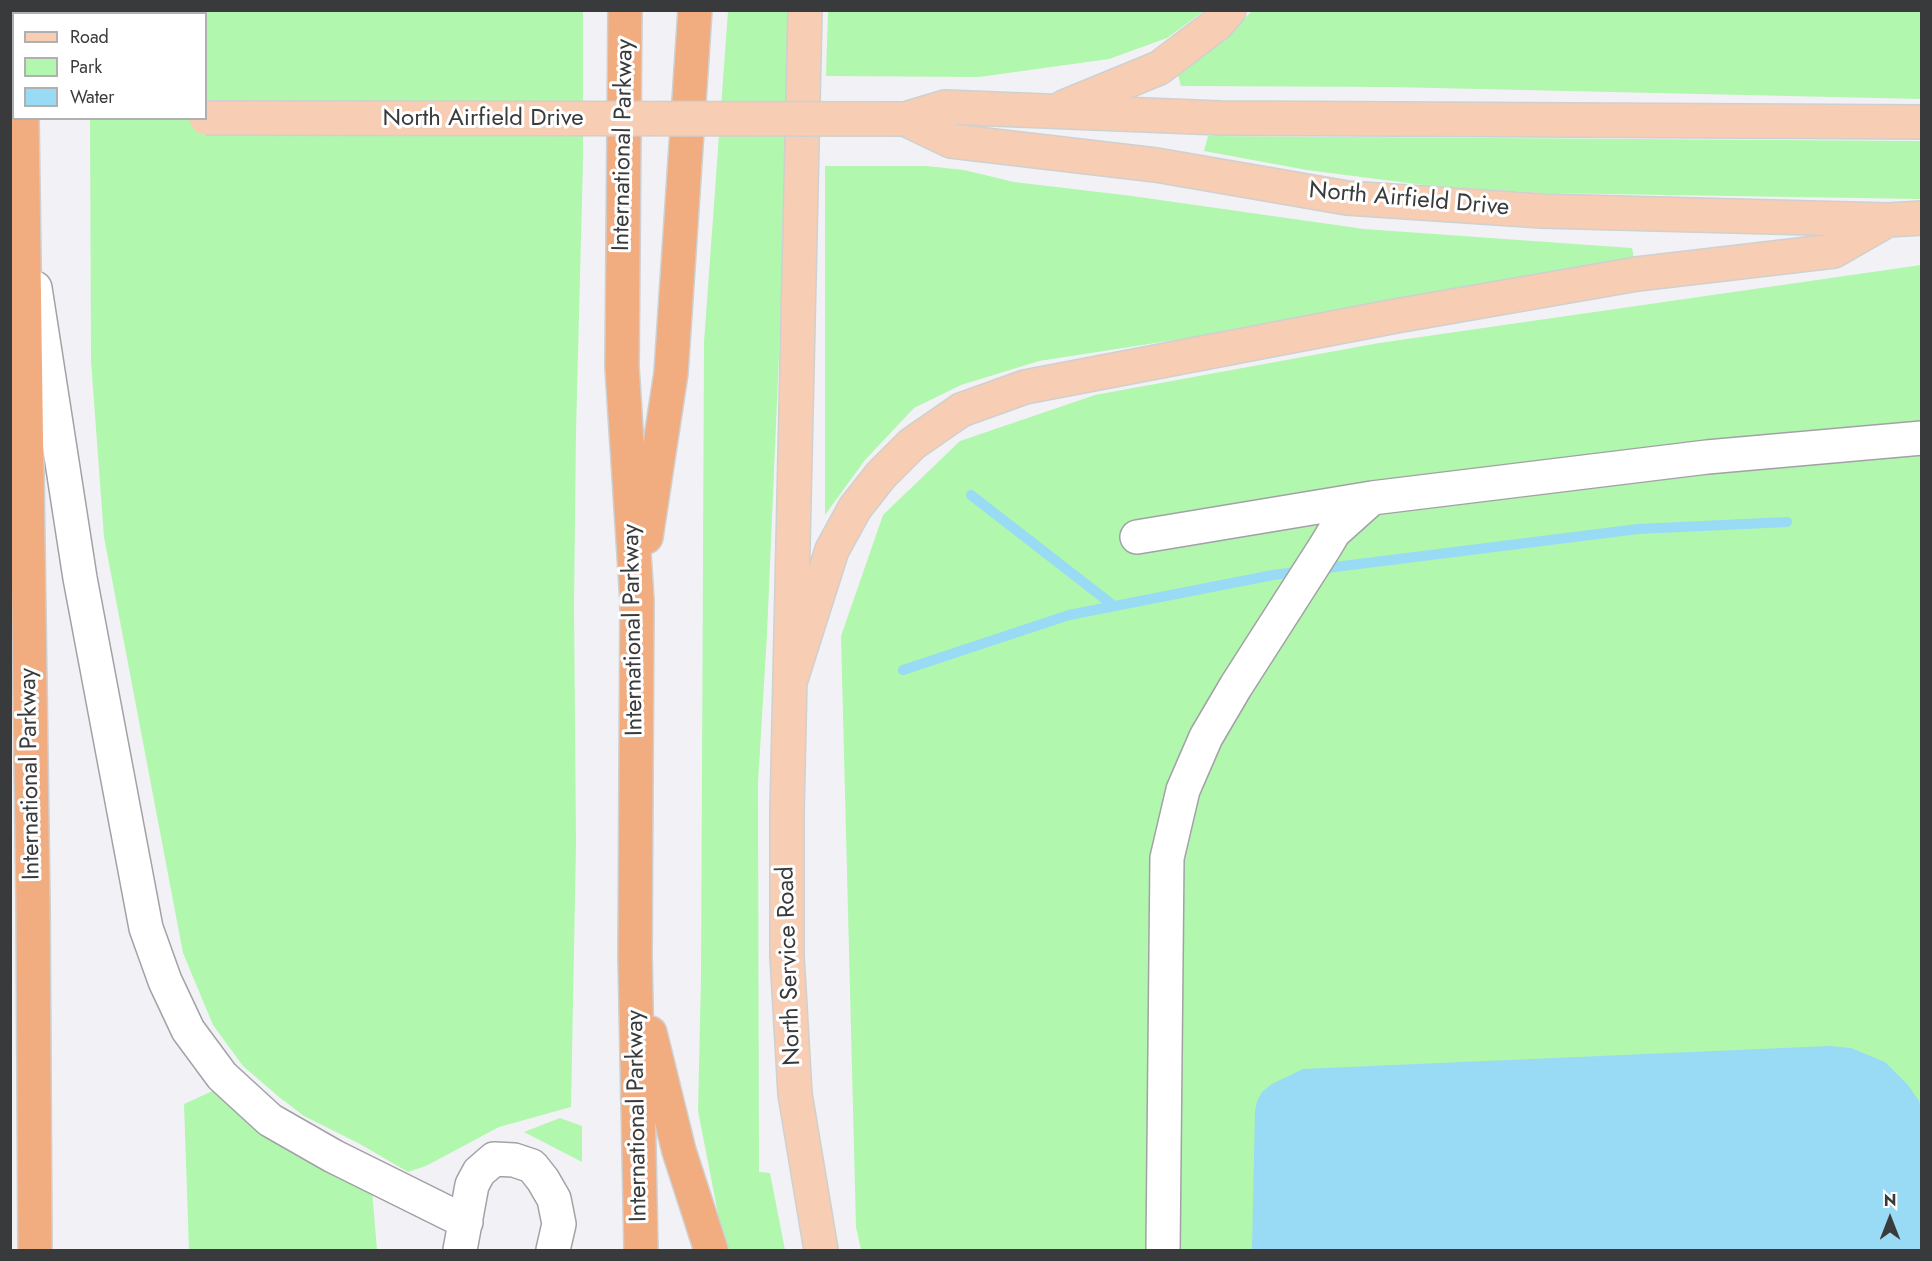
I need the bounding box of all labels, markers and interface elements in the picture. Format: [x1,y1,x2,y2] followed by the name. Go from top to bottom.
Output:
[12,12,207,120] legend
[70,24,109,50] text: Road
[608,39,640,251] street label: International Parkway
[70,54,102,80] text: Park
[70,84,114,110] text: Water
[382,105,584,133] street label: North Airfield Drive
[1308,177,1510,223] street label: North Airfield Drive
[618,524,650,736] street label: International Parkway
[15,668,47,880] street label: International Parkway
[772,866,808,1066] street label: North Service Road
[622,1010,654,1222] street label: International Parkway
[1860,1189,1920,1249] north arrow
[1884,1189,1896,1212] text: N

